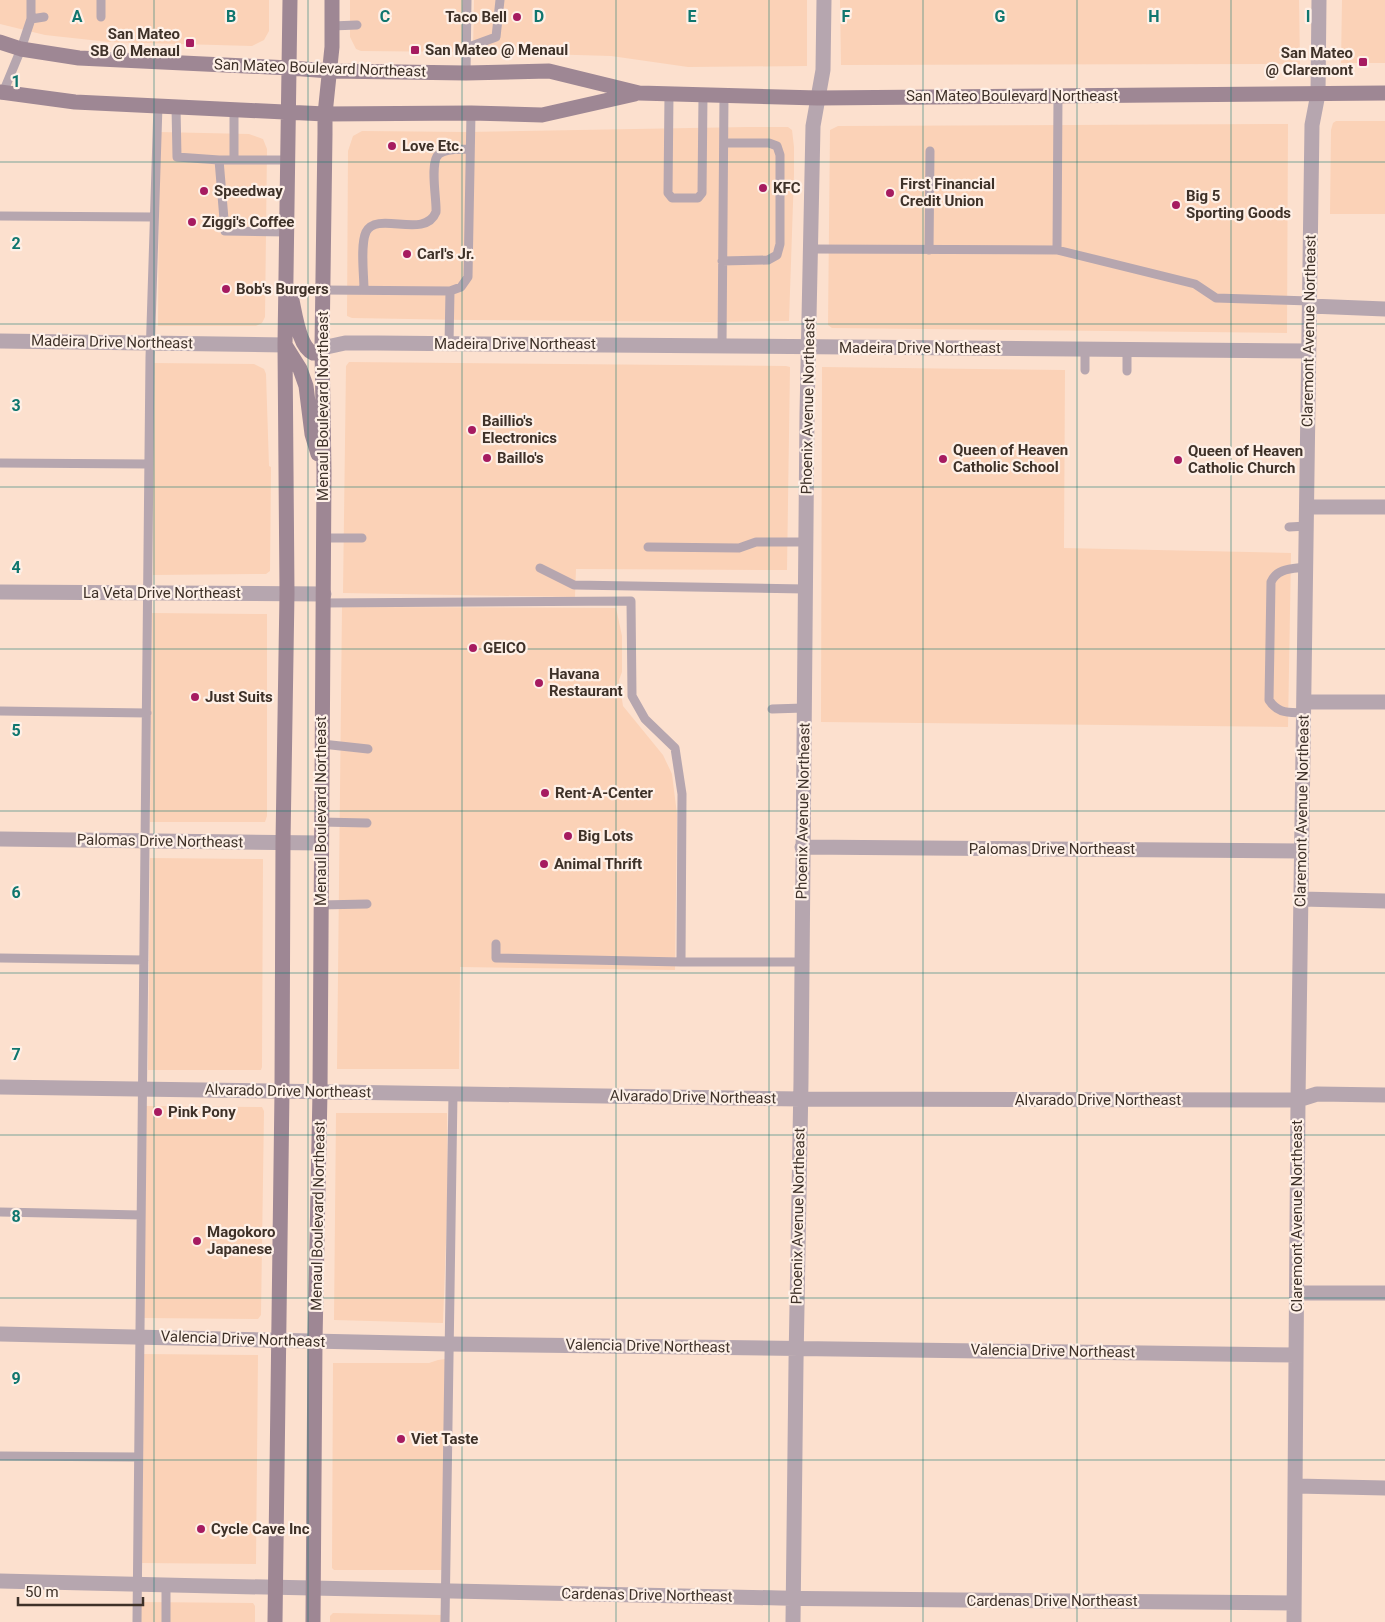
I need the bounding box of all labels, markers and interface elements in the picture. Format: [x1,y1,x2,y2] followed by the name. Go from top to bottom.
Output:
[72,7,83,26] text: A
[226,7,236,26] text: B
[380,7,390,26] text: C
[534,7,544,26] text: D
[688,7,697,26] text: E
[842,7,851,26] text: F
[995,7,1006,26] text: G
[1148,7,1160,26] text: H
[1306,7,1310,26] text: I
[445,8,507,26] place label: Taco Bell
[511,11,523,23] marker: Taco Bell
[90,25,180,60] place label: San Mateo SB @ Menaul
[184,37,196,49] marker: San Mateo SB @ Menaul
[425,41,568,59] place label: San Mateo @ Menaul
[409,44,421,56] marker: San Mateo @ Menaul
[1266,44,1353,79] place label: San Mateo @ Claremont
[214,55,426,81] street label: San Mateo Boulevard Northeast
[1357,56,1369,68] marker: San Mateo @ Claremont
[11,72,21,91] text: 1
[906,87,1118,105] street label: San Mateo Boulevard Northeast
[402,137,463,155] place label: Love Etc.
[386,140,398,152] marker: Love Etc.
[900,175,995,210] place label: First Financial Credit Union
[773,179,801,197] place label: KFC
[214,182,283,200] place label: Speedway
[757,182,769,194] marker: KFC
[198,185,210,197] marker: Speedway
[884,187,896,199] marker: First Financial Credit Union
[1186,187,1291,222] place label: Big 5 Sporting Goods
[1170,199,1182,211] marker: Big 5 Sporting Goods
[202,213,294,231] place label: Ziggi's Coffee
[186,216,198,228] marker: Ziggi's Coffee
[11,234,21,253] text: 2
[1298,235,1320,427] street label: Claremont Avenue Northeast
[417,245,475,263] place label: Carl's Jr.
[401,248,413,260] marker: Carl's Jr.
[236,280,329,298] place label: Bob's Burgers
[220,283,232,295] marker: Bob's Burgers
[314,311,332,501] street label: Menaul Boulevard Northeast
[797,317,819,495] street label: Phoenix Avenue Northeast
[31,332,193,352] street label: Madeira Drive Northeast
[434,335,596,353] street label: Madeira Drive Northeast
[839,339,1001,357] street label: Madeira Drive Northeast
[11,396,21,415] text: 3
[482,412,557,447] place label: Baillio's Electronics
[466,424,478,436] marker: Baillio's Electronics
[953,441,1068,476] place label: Queen of Heaven Catholic School
[1188,442,1303,477] place label: Queen of Heaven Catholic Church
[497,449,544,467] place label: Baillo's
[481,452,493,464] marker: Baillo's
[937,453,949,465] marker: Queen of Heaven Catholic School
[1172,454,1184,466] marker: Queen of Heaven Catholic Church
[11,558,21,577] text: 4
[83,584,241,602] street label: La Veta Drive Northeast
[483,639,526,657] place label: GEICO
[467,642,479,654] marker: GEICO
[549,665,623,700] place label: Havana Restaurant
[533,677,545,689] marker: Havana Restaurant
[205,688,273,706] place label: Just Suits
[189,691,201,703] marker: Just Suits
[1291,715,1313,907] street label: Claremont Avenue Northeast
[312,716,330,906] street label: Menaul Boulevard Northeast
[11,721,21,740] text: 5
[792,722,814,900] street label: Phoenix Avenue Northeast
[555,784,654,802] place label: Rent-A-Center
[539,787,551,799] marker: Rent-A-Center
[578,827,633,845] place label: Big Lots
[562,830,574,842] marker: Big Lots
[77,831,244,851] street label: Palomas Drive Northeast
[969,840,1135,858] street label: Palomas Drive Northeast
[554,855,642,873] place label: Animal Thrift
[538,858,550,870] marker: Animal Thrift
[11,883,21,902] text: 6
[11,1045,21,1064] text: 7
[205,1081,371,1101] street label: Alvarado Drive Northeast
[610,1087,776,1107] street label: Alvarado Drive Northeast
[1015,1091,1181,1109] street label: Alvarado Drive Northeast
[168,1103,236,1121] place label: Pink Pony
[152,1106,164,1118] marker: Pink Pony
[1288,1120,1306,1312] street label: Claremont Avenue Northeast
[307,1121,329,1311] street label: Menaul Boulevard Northeast
[787,1127,809,1305] street label: Phoenix Avenue Northeast
[11,1207,21,1226] text: 8
[207,1223,275,1258] place label: Magokoro Japanese
[191,1235,203,1247] marker: Magokoro Japanese
[160,1327,326,1351] street label: Valencia Drive Northeast
[566,1336,731,1356] street label: Valencia Drive Northeast
[971,1341,1136,1361] street label: Valencia Drive Northeast
[11,1369,21,1388] text: 9
[411,1430,478,1448] place label: Viet Taste
[395,1433,407,1445] marker: Viet Taste
[211,1520,310,1538] place label: Cycle Cave Inc
[195,1523,207,1535] marker: Cycle Cave Inc
[18,1574,142,1606] scale bar
[25,1583,59,1601] text: 50 m
[561,1585,733,1605] street label: Cardenas Drive Northeast
[966,1592,1138,1610] street label: Cardenas Drive Northeast

